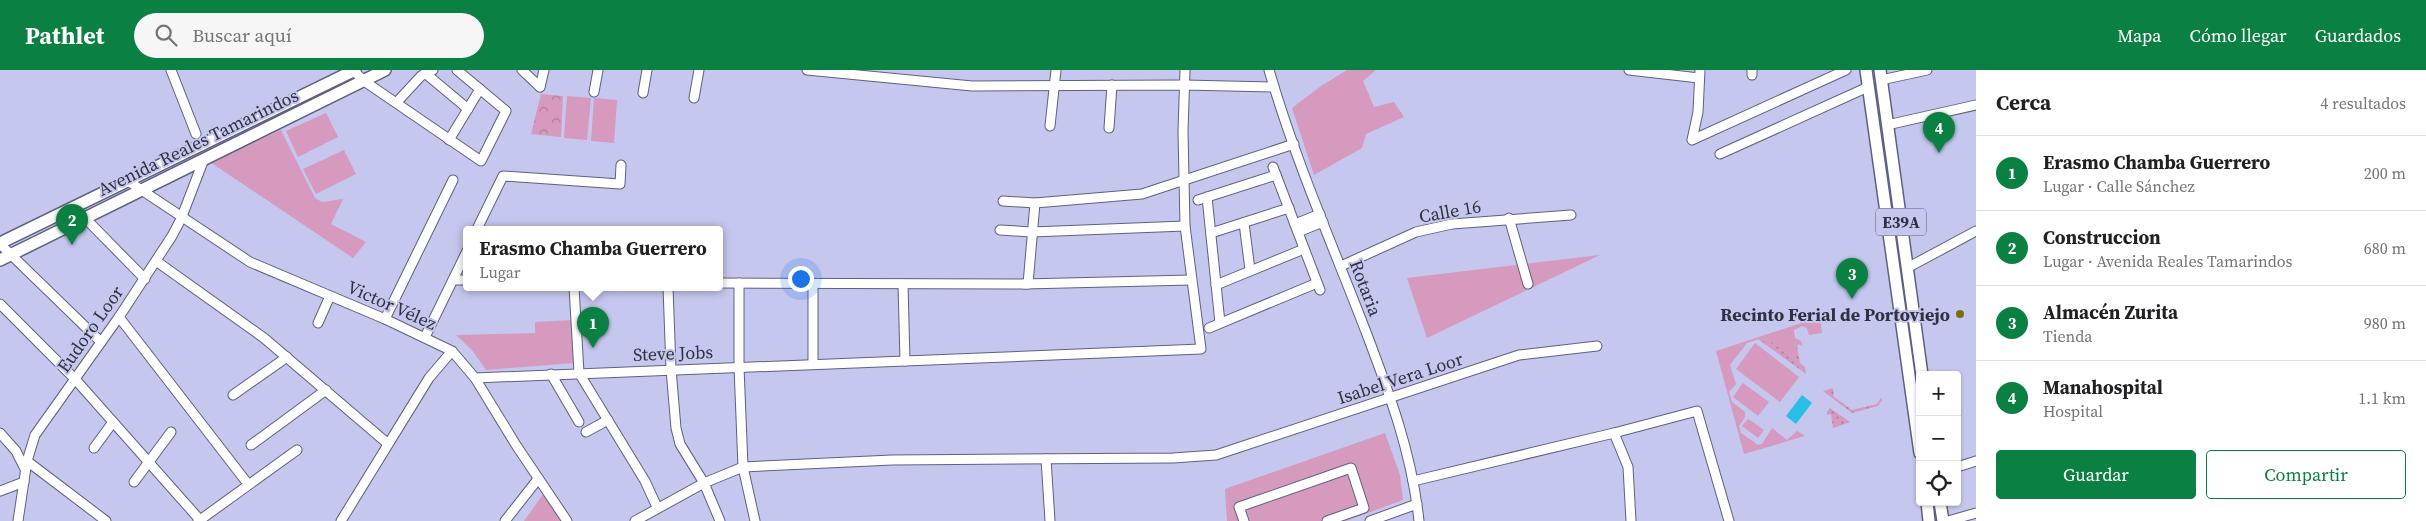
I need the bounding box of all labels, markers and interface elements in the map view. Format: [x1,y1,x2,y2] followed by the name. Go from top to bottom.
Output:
[134,13,484,58] search box
[25,19,104,52] text: Pathlet
[152,21,180,49] icon: search
[192,22,292,48] text: Buscar aquí
[2117,23,2162,48] text: Mapa
[2190,23,2287,48] text: Cómo llegar
[2315,23,2401,48] text: Guardados
[93,82,303,202] street label: Avenida Reales Tamarindos
[1996,88,2051,117] text: Cerca
[2320,92,2406,114] text: 4 resultados
[1923,112,1955,153] pin: 4
[2043,149,2270,175] text: Erasmo Chamba Guerrero
[2008,162,2016,184] text: 1
[2364,162,2406,184] text: 200 m
[2043,175,2195,197] text: Lugar · Calle Sánchez
[1417,193,1483,229] street label: Calle 16
[56,204,88,245] pin: 2
[1876,208,1926,236] road number: E39A
[2043,224,2161,250] text: Construccion
[463,226,723,291] popup
[479,235,707,261] text: Erasmo Chamba Guerrero
[2008,237,2016,259] text: 2
[2364,237,2406,259] text: 680 m
[2043,250,2293,272] text: Lugar · Avenida Reales Tamarindos
[1344,256,1388,320] street label: Rotaria
[1836,258,1868,299] pin: 3
[479,261,520,283] text: Lugar
[788,266,814,292] your location
[343,274,441,336] street label: Victor Vélez
[51,280,129,377] street label: Eudoro Loor
[2043,299,2178,325] text: Almacén Zurita
[1720,302,1950,327] place label: Recinto Ferial de Portoviejo
[577,307,609,348] pin: 1
[1954,308,1966,320] marker: Recinto Ferial de Portoviejo
[2008,312,2016,334] text: 3
[2364,312,2406,334] text: 980 m
[2043,325,2092,347] text: Tienda
[632,339,714,367] street label: Steve Jobs
[1334,346,1466,410] street label: Isabel Vera Loor
[1916,371,1961,506] map controls
[1916,371,1961,416] button: +
[2043,374,2163,400] text: Manahospital
[2008,387,2016,409] text: 4
[2358,387,2406,409] text: 1.1 km
[2043,400,2103,422] text: Hospital
[1916,416,1961,461] button: −
[1996,450,2196,499] button: Guardar
[2206,450,2406,499] button: Compartir
[1916,461,1961,506] button: locate

